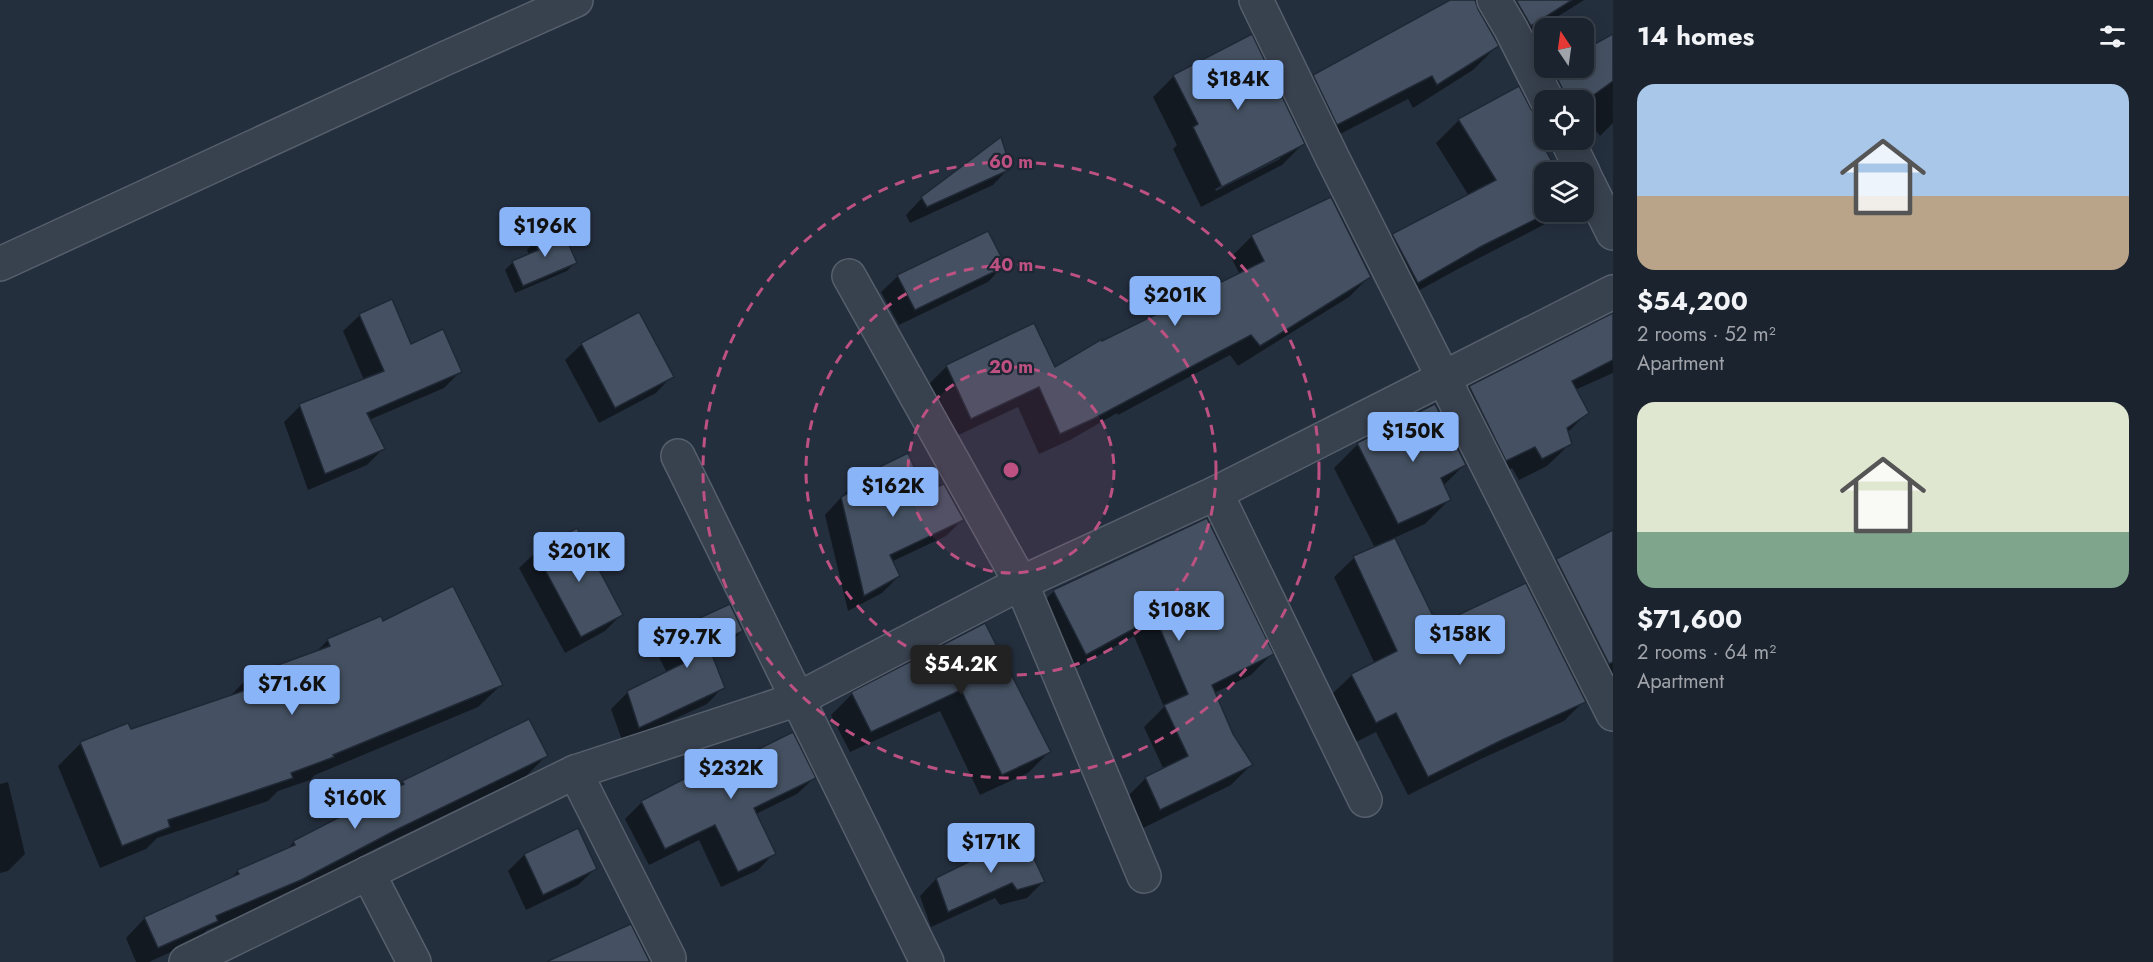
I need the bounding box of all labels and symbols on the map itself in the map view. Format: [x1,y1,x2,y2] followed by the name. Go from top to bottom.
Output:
[1534,18,1594,78] north arrow
[1196,60,1280,111] pin: $184K
[989,149,1033,175] text: 60 m
[503,207,587,258] pin: $196K
[989,252,1033,278] text: 40 m
[1133,276,1217,327] pin: $201K
[989,354,1033,380] text: 20 m
[1371,412,1455,463] pin: $150K
[1001,460,1021,480] centre of rings
[851,467,935,518] pin: $162K
[537,532,621,583] pin: $201K
[1137,591,1221,642] pin: $108K
[1418,615,1502,666] pin: $158K
[638,618,736,669] pin: $79.7K
[912,645,1010,696] pin: $54.2K
[243,665,341,716] pin: $71.6K
[689,749,773,800] pin: $232K
[313,779,397,830] pin: $160K
[949,823,1033,874] pin: $171K

